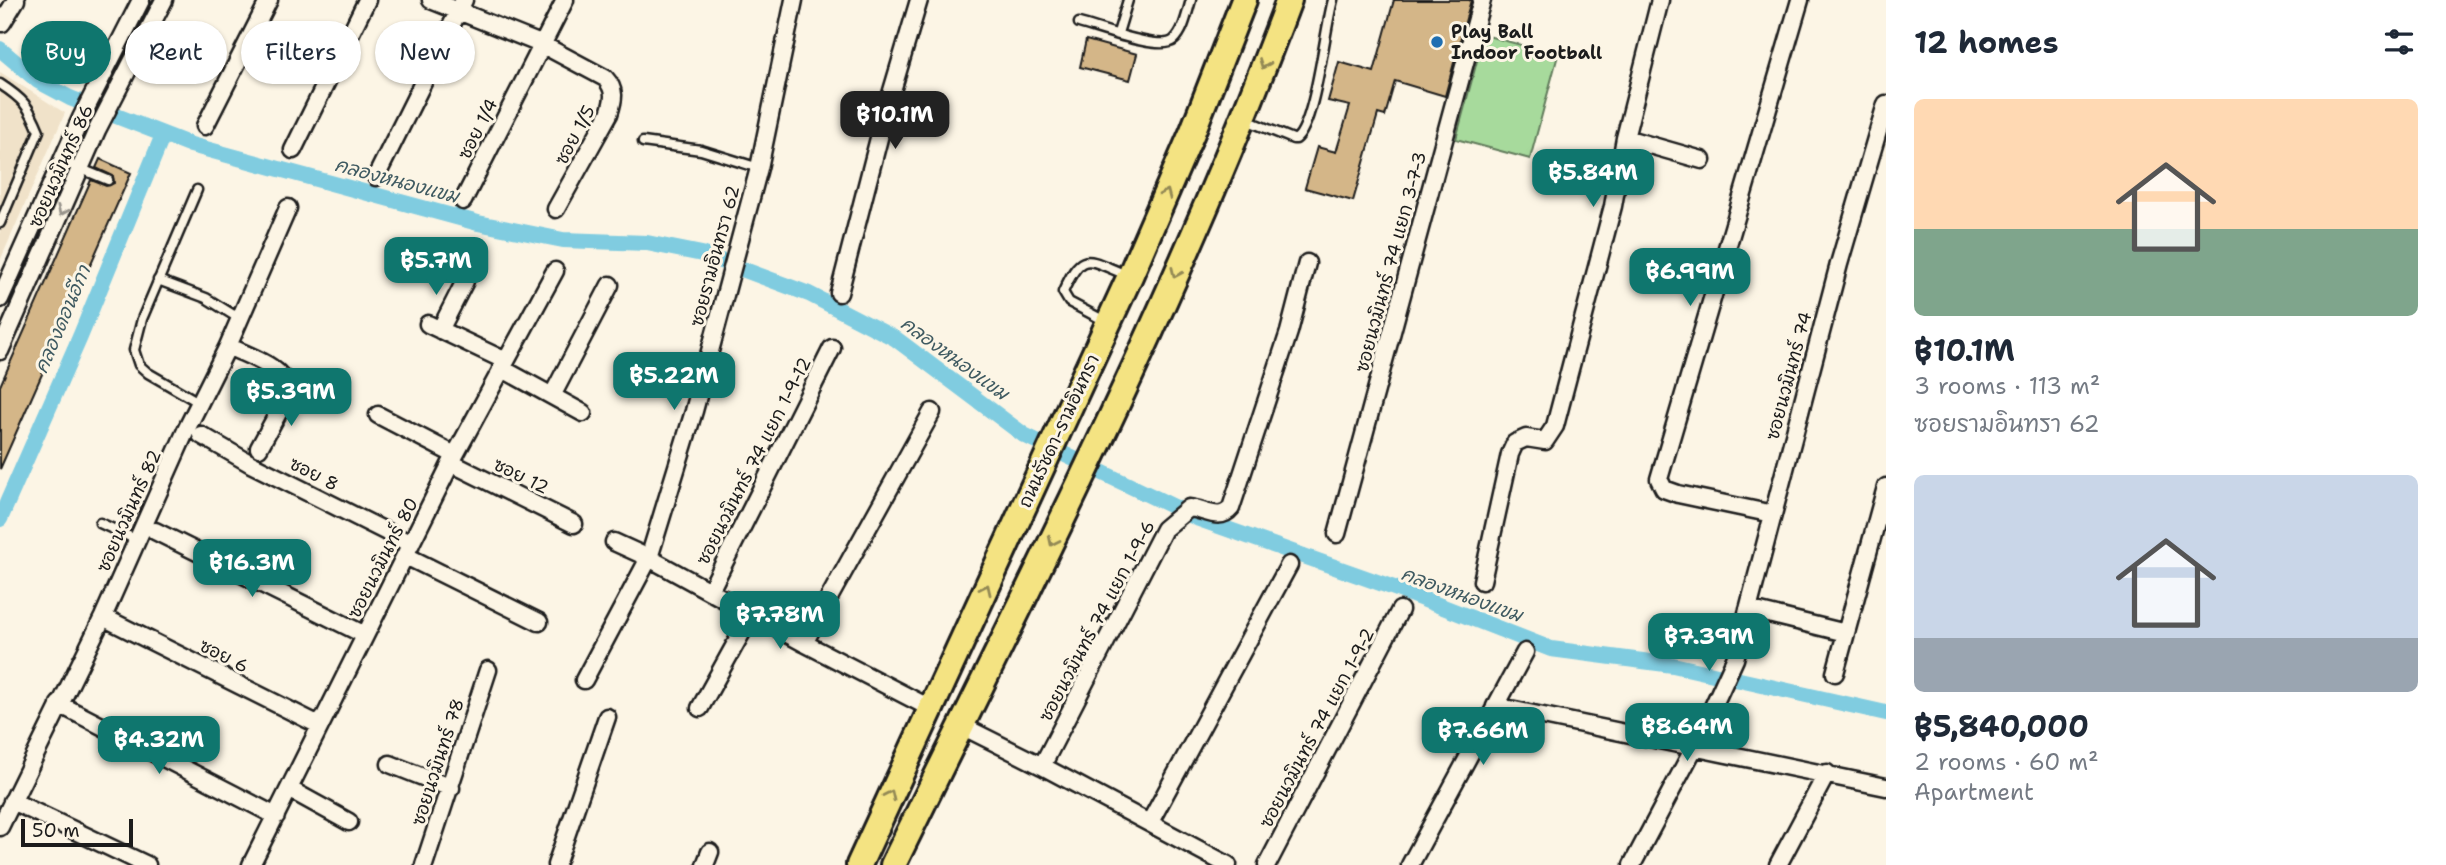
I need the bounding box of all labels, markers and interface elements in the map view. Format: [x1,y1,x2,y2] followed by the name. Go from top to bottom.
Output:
[1451,20,1602,65] place label: Play Ball Indoor Football
[21,21,111,84] chip: Buy
[125,21,227,84] chip: Rent
[241,21,361,84] chip: Filters
[375,21,475,84] chip: New
[1914,22,2058,63] text: 12 homes
[2380,23,2418,61] icon: filters
[1429,34,1445,50] marker: Play Ball Indoor Football
[1259,57,1273,69] one-way arrow
[838,92,952,151] pin: ฿10.1M
[453,95,503,163] street label: ซอย 1/4
[856,99,934,129] text: ฿10.1M
[22,100,99,231] street label: ซอยนวมินทร์ 86
[549,101,601,169] street label: ซอย 1/5
[2103,144,2229,270] icon: home
[1349,149,1432,375] street label: ซอยนวมินทร์ 74 แยก 3-7-3
[1536,150,1650,209] pin: ฿5.84M
[332,152,463,209] water label: คลองหนองแขม
[1548,157,1638,187] text: ฿5.84M
[685,183,745,329] street label: ซอยรามอินทรา 62
[1158,189,1172,201] one-way arrow
[56,203,70,216] one-way arrow
[387,238,485,297] pin: ฿5.7M
[400,245,472,275] text: ฿5.7M
[1633,248,1747,308] pin: ฿6.99M
[1645,256,1735,286] text: ฿6.99M
[29,260,97,377] water label: คลองดอนอีกา
[1170,266,1184,279] one-way arrow
[1759,309,1818,443] street label: ซอยนวมินทร์ 74
[896,311,1015,407] water label: คลองหนองแขม
[1914,330,2015,371] text: ฿10.1M
[1013,350,1105,512] street label: ถนนรัชดา-รามอินทรา
[617,352,731,412] pin: ฿5.22M
[690,353,817,569] street label: ซอยนวมินทร์ 74 แยก 1-9-12
[629,360,719,390] text: ฿5.22M
[234,368,348,428] pin: ฿5.39M
[1914,371,2100,401] text: 3 rooms · 113 m²
[246,376,336,406] text: ฿5.39M
[1914,409,2100,439] text: ซอยรามอินทรา 62
[90,446,167,576] street label: ซอยนวมินทร์ 82
[285,451,343,497] street label: ซอย 8
[489,452,553,500] street label: ซอย 12
[341,493,424,622] street label: ซอยนวมินทร์ 80
[1033,516,1160,726] street label: ซอยนวมินทร์ 74 แยก 1-9-6
[2103,520,2229,646] icon: home
[1047,534,1061,546] one-way arrow
[195,540,309,599] pin: ฿16.3M
[209,547,295,577] text: ฿16.3M
[1398,561,1527,628] water label: คลองหนองแขม
[978,584,992,596] one-way arrow
[723,592,837,651] pin: ฿7.78M
[736,599,824,629] text: ฿7.78M
[1652,614,1766,673] pin: ฿7.39M
[1664,621,1754,651] text: ฿7.39M
[1253,624,1380,832] street label: ซอยนวมินทร์ 74 แยก 1-9-2
[195,633,253,679] street label: ซอย 6
[405,695,470,829] street label: ซอยนวมินทร์ 78
[1630,704,1744,763] pin: ฿8.64M
[1914,706,2089,747] text: ฿5,840,000
[1426,708,1540,767] pin: ฿7.66M
[1641,711,1733,741] text: ฿8.64M
[1438,715,1528,745] text: ฿7.66M
[102,716,216,776] pin: ฿4.32M
[114,724,204,754] text: ฿4.32M
[1914,747,2099,777] text: 2 rooms · 60 m²
[1914,777,2034,807] text: Apartment
[882,790,896,802] one-way arrow
[21,816,133,848] scale bar
[32,818,80,843] text: 50 m

